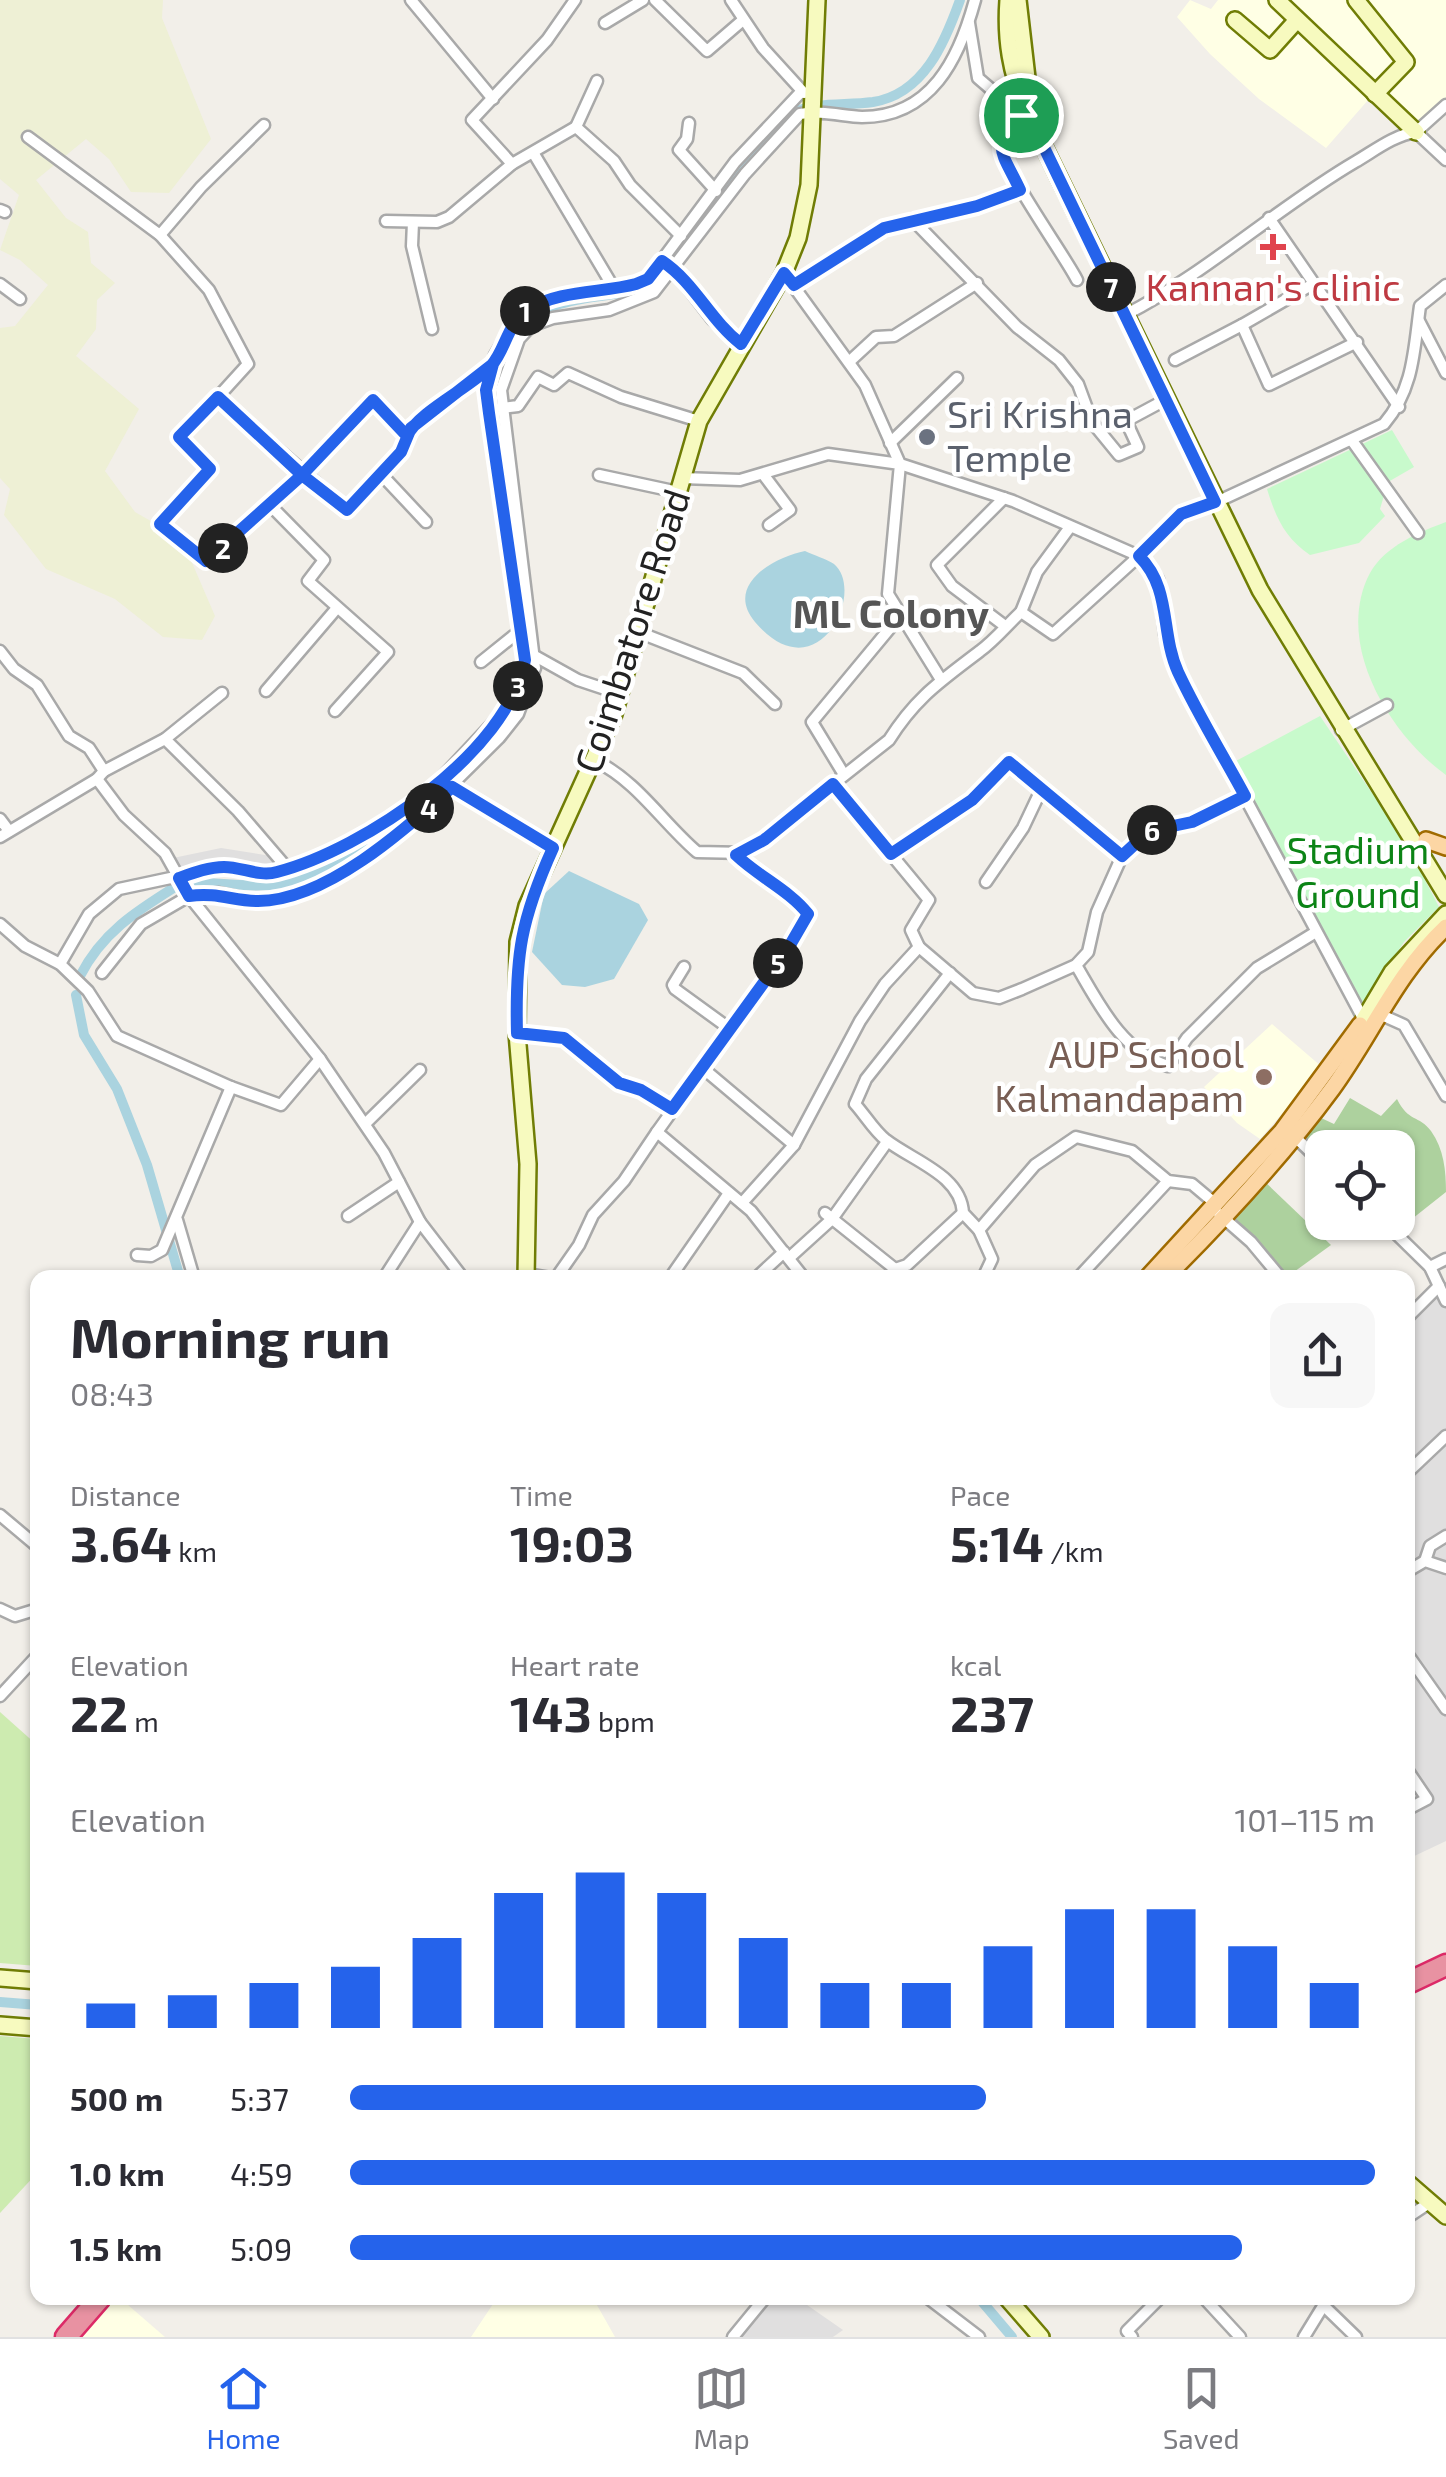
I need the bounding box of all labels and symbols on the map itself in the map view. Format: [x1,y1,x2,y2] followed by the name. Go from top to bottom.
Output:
[979,73,1064,158] pin
[1260,234,1286,260] marker: Kannan's clinic
[1086,262,1136,312] pin: 7
[1145,263,1401,309] place label: Kannan's clinic
[500,286,550,336] pin: 1
[947,390,1133,480] place label: Sri Krishna Temple
[916,426,938,448] marker: Sri Krishna Temple
[564,483,699,778] street label: Coimbatore Road
[198,523,248,573] pin: 2
[793,588,990,637] district label: ML Colony
[493,661,543,711] pin: 3
[404,783,454,833] pin: 4
[1127,805,1177,855] pin: 6
[1287,826,1429,916] park label: Stadium Ground
[753,938,803,988] pin: 5
[994,1030,1244,1120] place label: AUP School Kalmandapam
[1253,1066,1275,1088] marker: AUP School Kalmandapam

